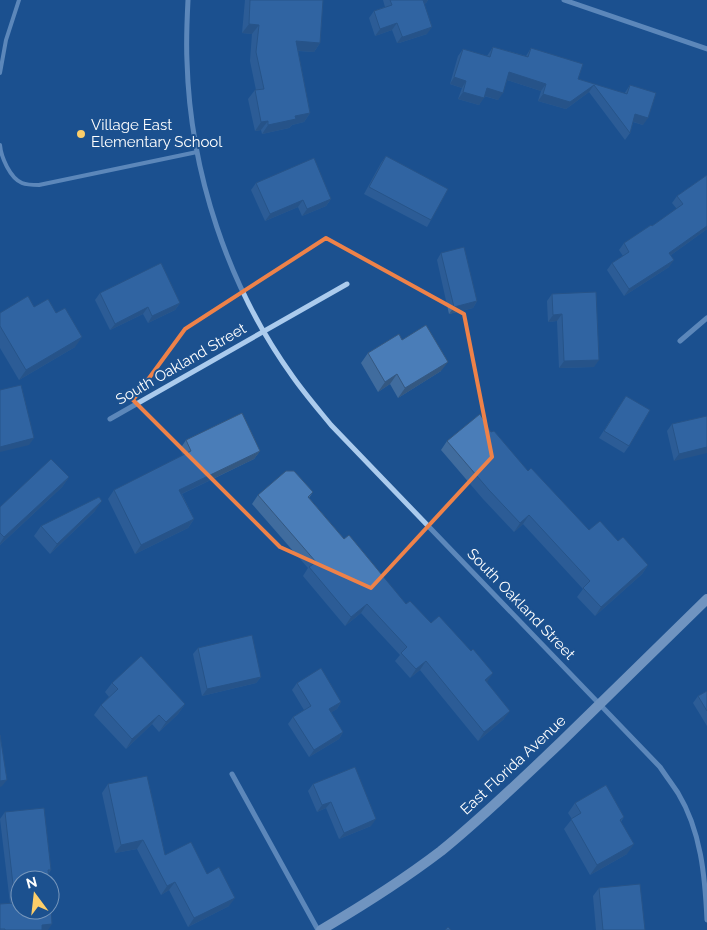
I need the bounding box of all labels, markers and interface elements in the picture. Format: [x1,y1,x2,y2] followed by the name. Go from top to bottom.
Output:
[91,116,223,151] place label: Village East Elementary School
[75,128,87,140] marker: Village East Elementary School
[113,319,249,409] street label: South Oakland Street
[463,545,579,663] street label: South Oakland Street
[457,711,569,818] street label: East Florida Avenue
[10,870,60,920] north arrow
[24,873,39,892] text: N

